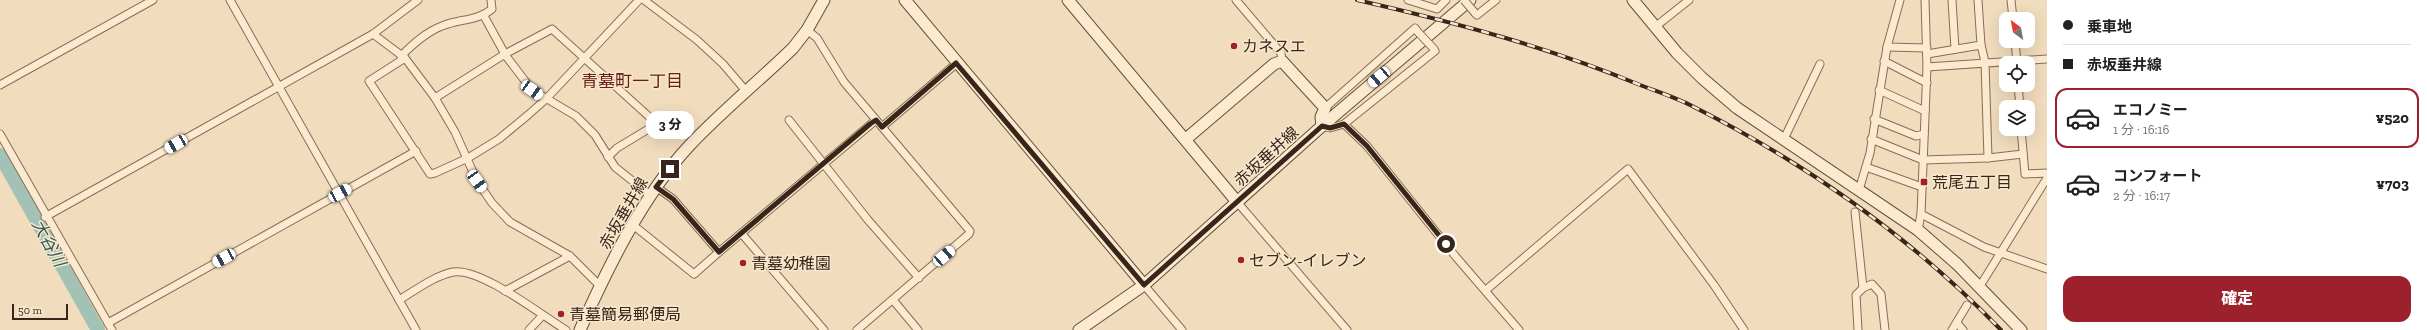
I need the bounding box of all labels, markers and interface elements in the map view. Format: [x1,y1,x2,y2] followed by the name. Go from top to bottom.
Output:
[1999,12,2035,48] north arrow
[1999,12,2035,136] map controls
[2087,18,2132,36] text: 乗車地
[1242,37,1306,56] place label: カネスエ
[1229,41,1239,51] marker: カネスエ
[1999,56,2035,92] button: locate
[2087,56,2162,74] text: 赤坂垂井線
[1366,65,1392,89] car
[581,71,683,91] district label: 青墓町一丁目
[519,78,545,102] car
[1999,100,2035,136] button: layers
[2065,100,2101,136] icon: car
[2113,101,2188,119] text: エコノミー
[2376,109,2409,127] text: ¥520
[646,111,694,139] callout: 3 分
[659,117,681,132] text: 3 分
[2113,122,2169,137] text: 1 分 · 16:16
[1230,123,1302,190] street label: 赤坂垂井線
[163,133,189,155] car
[661,160,679,178] route end
[2065,166,2101,202] icon: car
[2113,167,2203,185] text: コンフォート
[465,168,489,194] car
[1932,173,2012,192] place label: 荒尾五丁目
[595,174,652,253] street label: 赤坂垂井線
[2376,175,2409,193] text: ¥703
[1919,177,1929,187] marker: 荒尾五丁目
[327,182,353,204] car
[2113,188,2170,203] text: 2 分 · 16:17
[28,216,71,272] water label: 大谷川
[1437,235,1455,253] route start
[931,244,957,268] car
[211,247,237,269] car
[1249,251,1367,270] place label: セブン-イレブン
[751,254,831,273] place label: 青墓幼稚園
[1236,255,1246,265] marker: セブン-イレブン
[738,258,748,268] marker: 青墓幼稚園
[2063,276,2411,322] button: 確定
[12,302,68,321] scale bar
[18,304,42,317] text: 50 m
[569,305,681,324] place label: 青墓簡易郵便局
[556,309,566,319] marker: 青墓簡易郵便局

